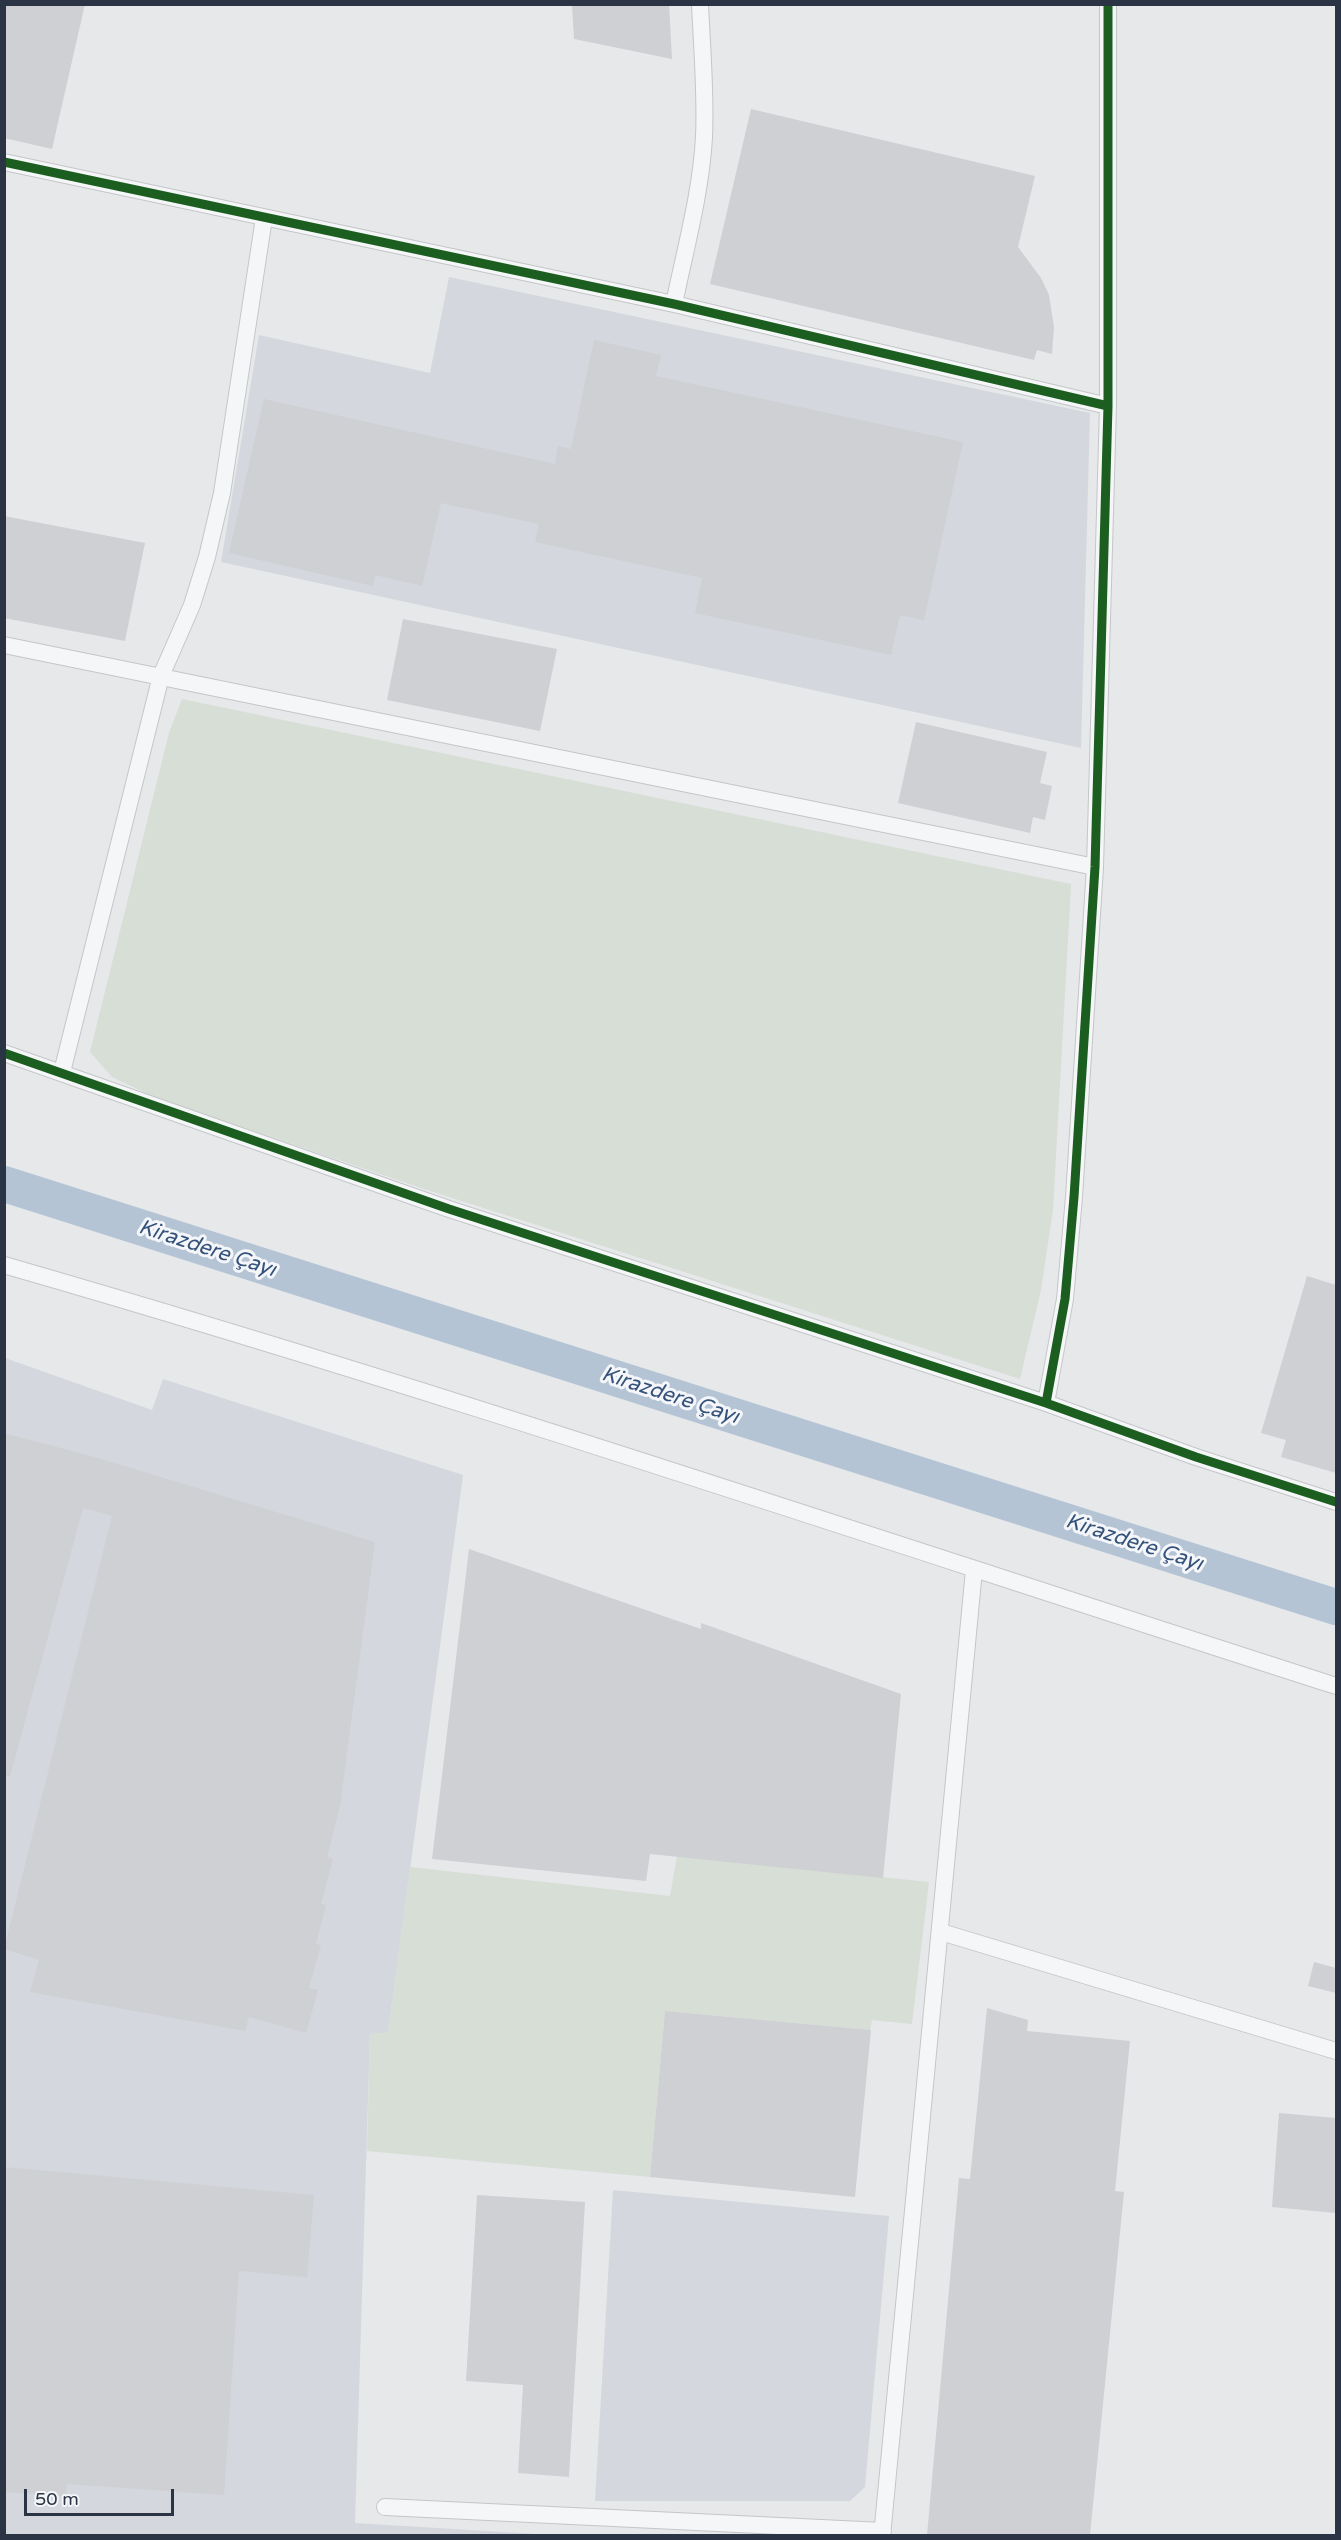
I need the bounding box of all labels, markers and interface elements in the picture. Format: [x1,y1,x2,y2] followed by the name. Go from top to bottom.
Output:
[135,1215,279,1283] water label: Kirazdere Çayı
[598,1362,742,1430] water label: Kirazdere Çayı
[1062,1509,1206,1577] water label: Kirazdere Çayı
[27,2477,177,2515] scale bar
[35,2488,79,2510] text: 50 m

